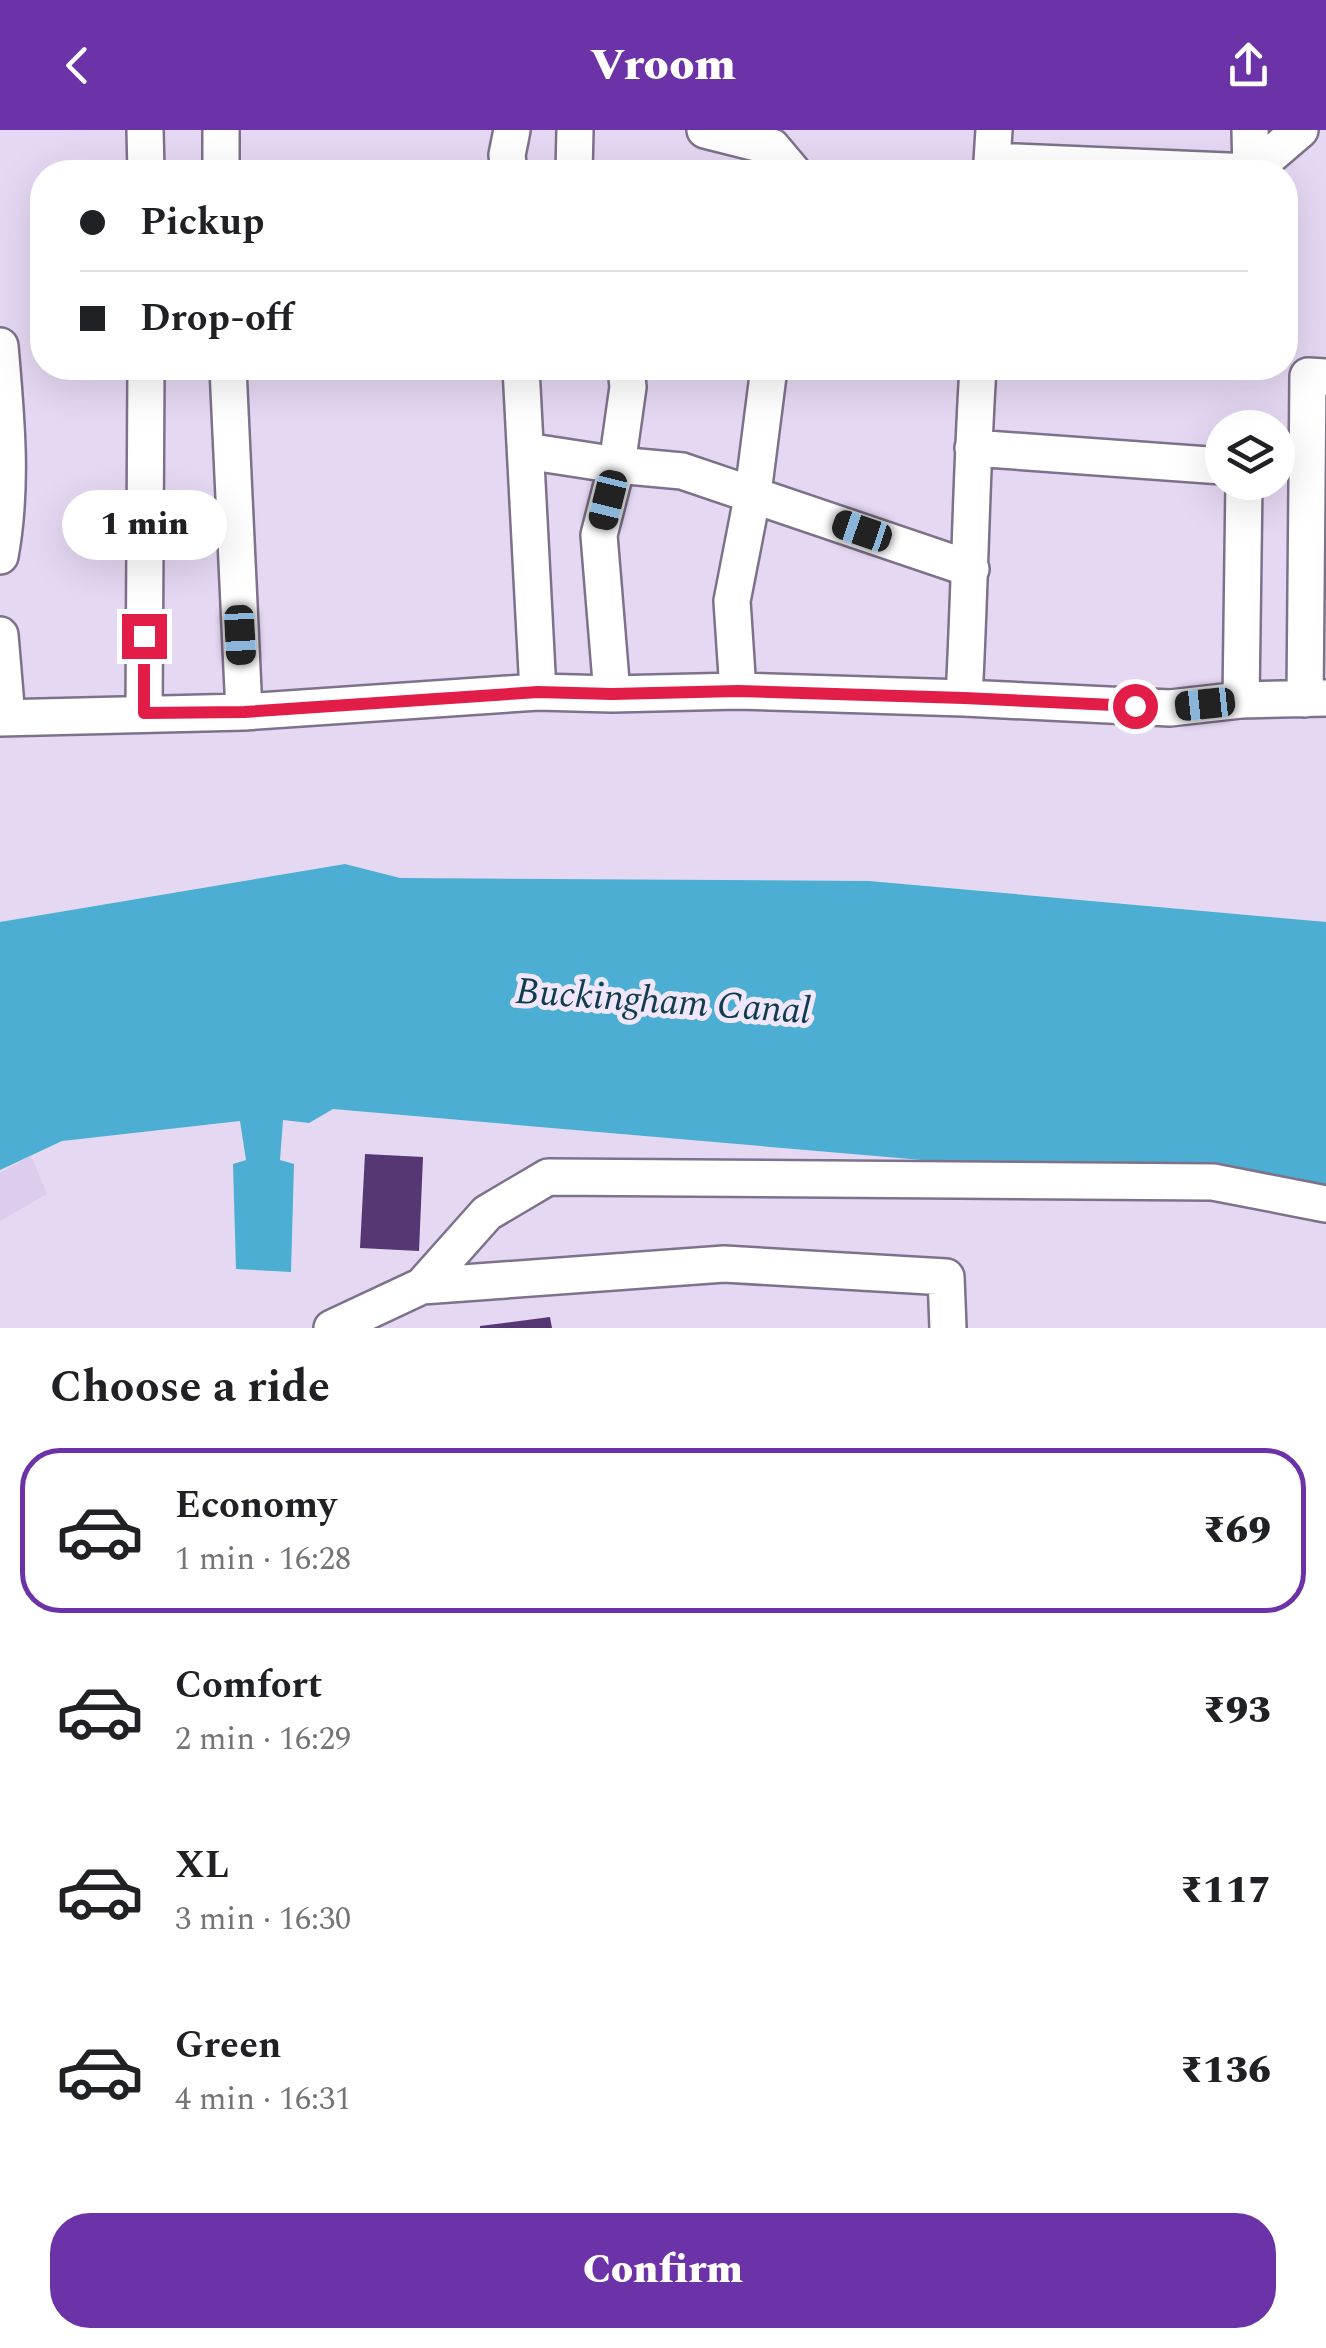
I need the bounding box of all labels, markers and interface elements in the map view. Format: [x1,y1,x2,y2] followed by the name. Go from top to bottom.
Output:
[590,31,736,100] text: Vroom
[50,38,105,93] icon: back
[1221,38,1276,93] icon: share
[140,194,264,252] text: Pickup
[140,290,294,348] text: Drop-off
[1205,410,1295,500] map controls
[1205,410,1295,500] button: layers
[586,467,630,533] car
[62,491,226,561] callout: 1 min
[100,500,189,549] text: 1 min
[829,507,895,555] car
[223,604,257,666] car
[122,614,167,659] route end
[1113,684,1158,729] route start
[1174,686,1236,722] car
[514,963,813,1041] water label: Buckingham Canal
[50,1353,330,1422] text: Choose a ride
[175,1477,336,1535] text: Economy
[55,1486,145,1576] icon: car
[1203,1502,1271,1560] text: ₹69
[175,1535,351,1584] text: 1 min · 16:28
[175,1657,322,1715] text: Comfort
[55,1666,145,1756] icon: car
[1203,1682,1271,1740] text: ₹93
[175,1715,351,1764] text: 2 min · 16:29
[175,1837,229,1895] text: XL
[55,1846,145,1936] icon: car
[1180,1862,1271,1920] text: ₹117
[175,1895,351,1944] text: 3 min · 16:30
[175,2017,282,2075] text: Green
[55,2026,145,2116] icon: car
[1180,2042,1271,2100] text: ₹136
[175,2075,351,2124] text: 4 min · 16:31
[50,2213,1276,2328] button: Confirm

